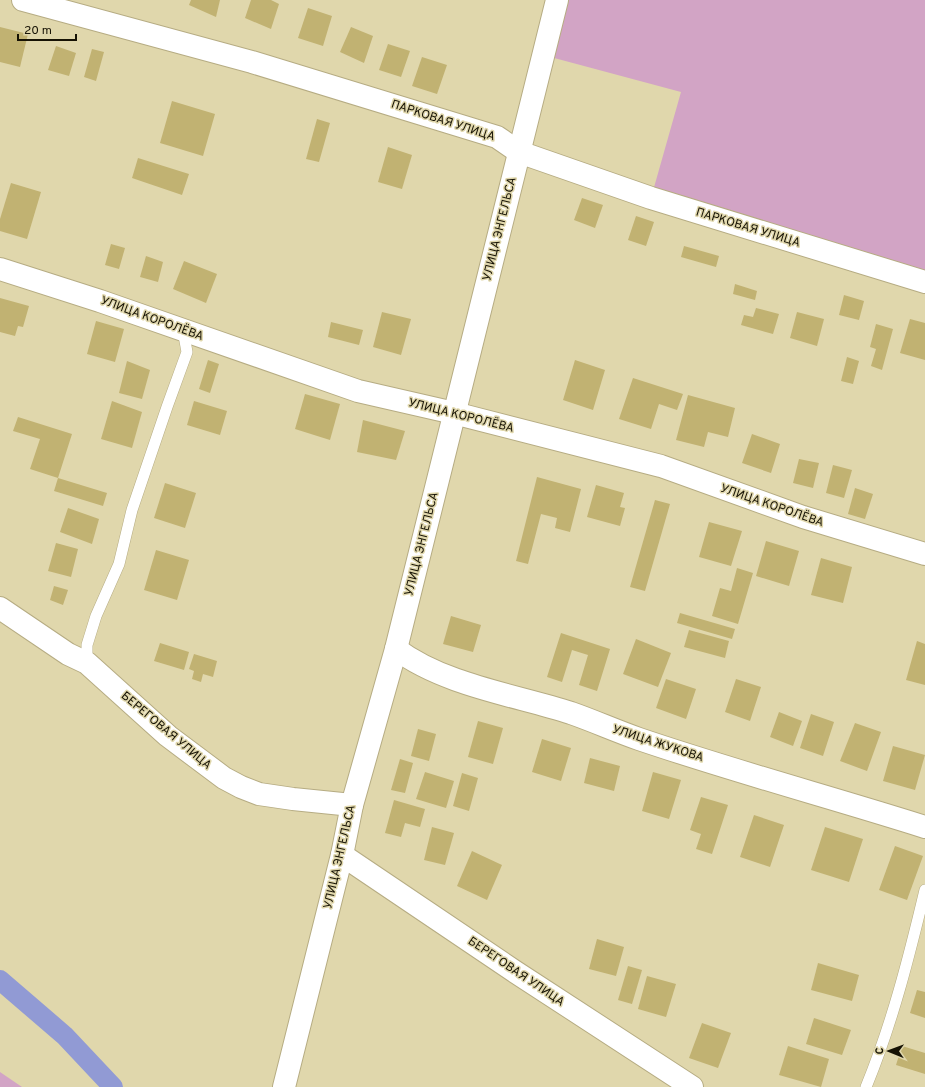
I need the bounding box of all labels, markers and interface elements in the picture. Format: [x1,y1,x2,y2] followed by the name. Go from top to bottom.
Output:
[18,16,76,42] scale bar
[24,23,52,39] text: 20 m
[389,97,497,145] street label: ПАРКОВАЯ УЛИЦА
[479,175,521,283] street label: УЛИЦА ЭНГЕЛЬСА
[694,204,802,252] street label: ПАРКОВАЯ УЛИЦА
[98,293,206,345] street label: УЛИЦА КОРОЛЁВА
[406,395,516,437] street label: УЛИЦА КОРОЛЁВА
[718,481,826,531] street label: УЛИЦА КОРОЛЁВА
[401,490,443,598] street label: УЛИЦА ЭНГЕЛЬСА
[117,688,215,774] street label: БЕРЕГОВАЯ УЛИЦА
[610,722,706,766] street label: УЛИЦА ЖУКОВА
[320,803,360,911] street label: УЛИЦА ЭНГЕЛЬСА
[464,934,568,1010] street label: БЕРЕГОВАЯ УЛИЦА
[869,1031,909,1071] north arrow
[873,1047,887,1054] text: С

